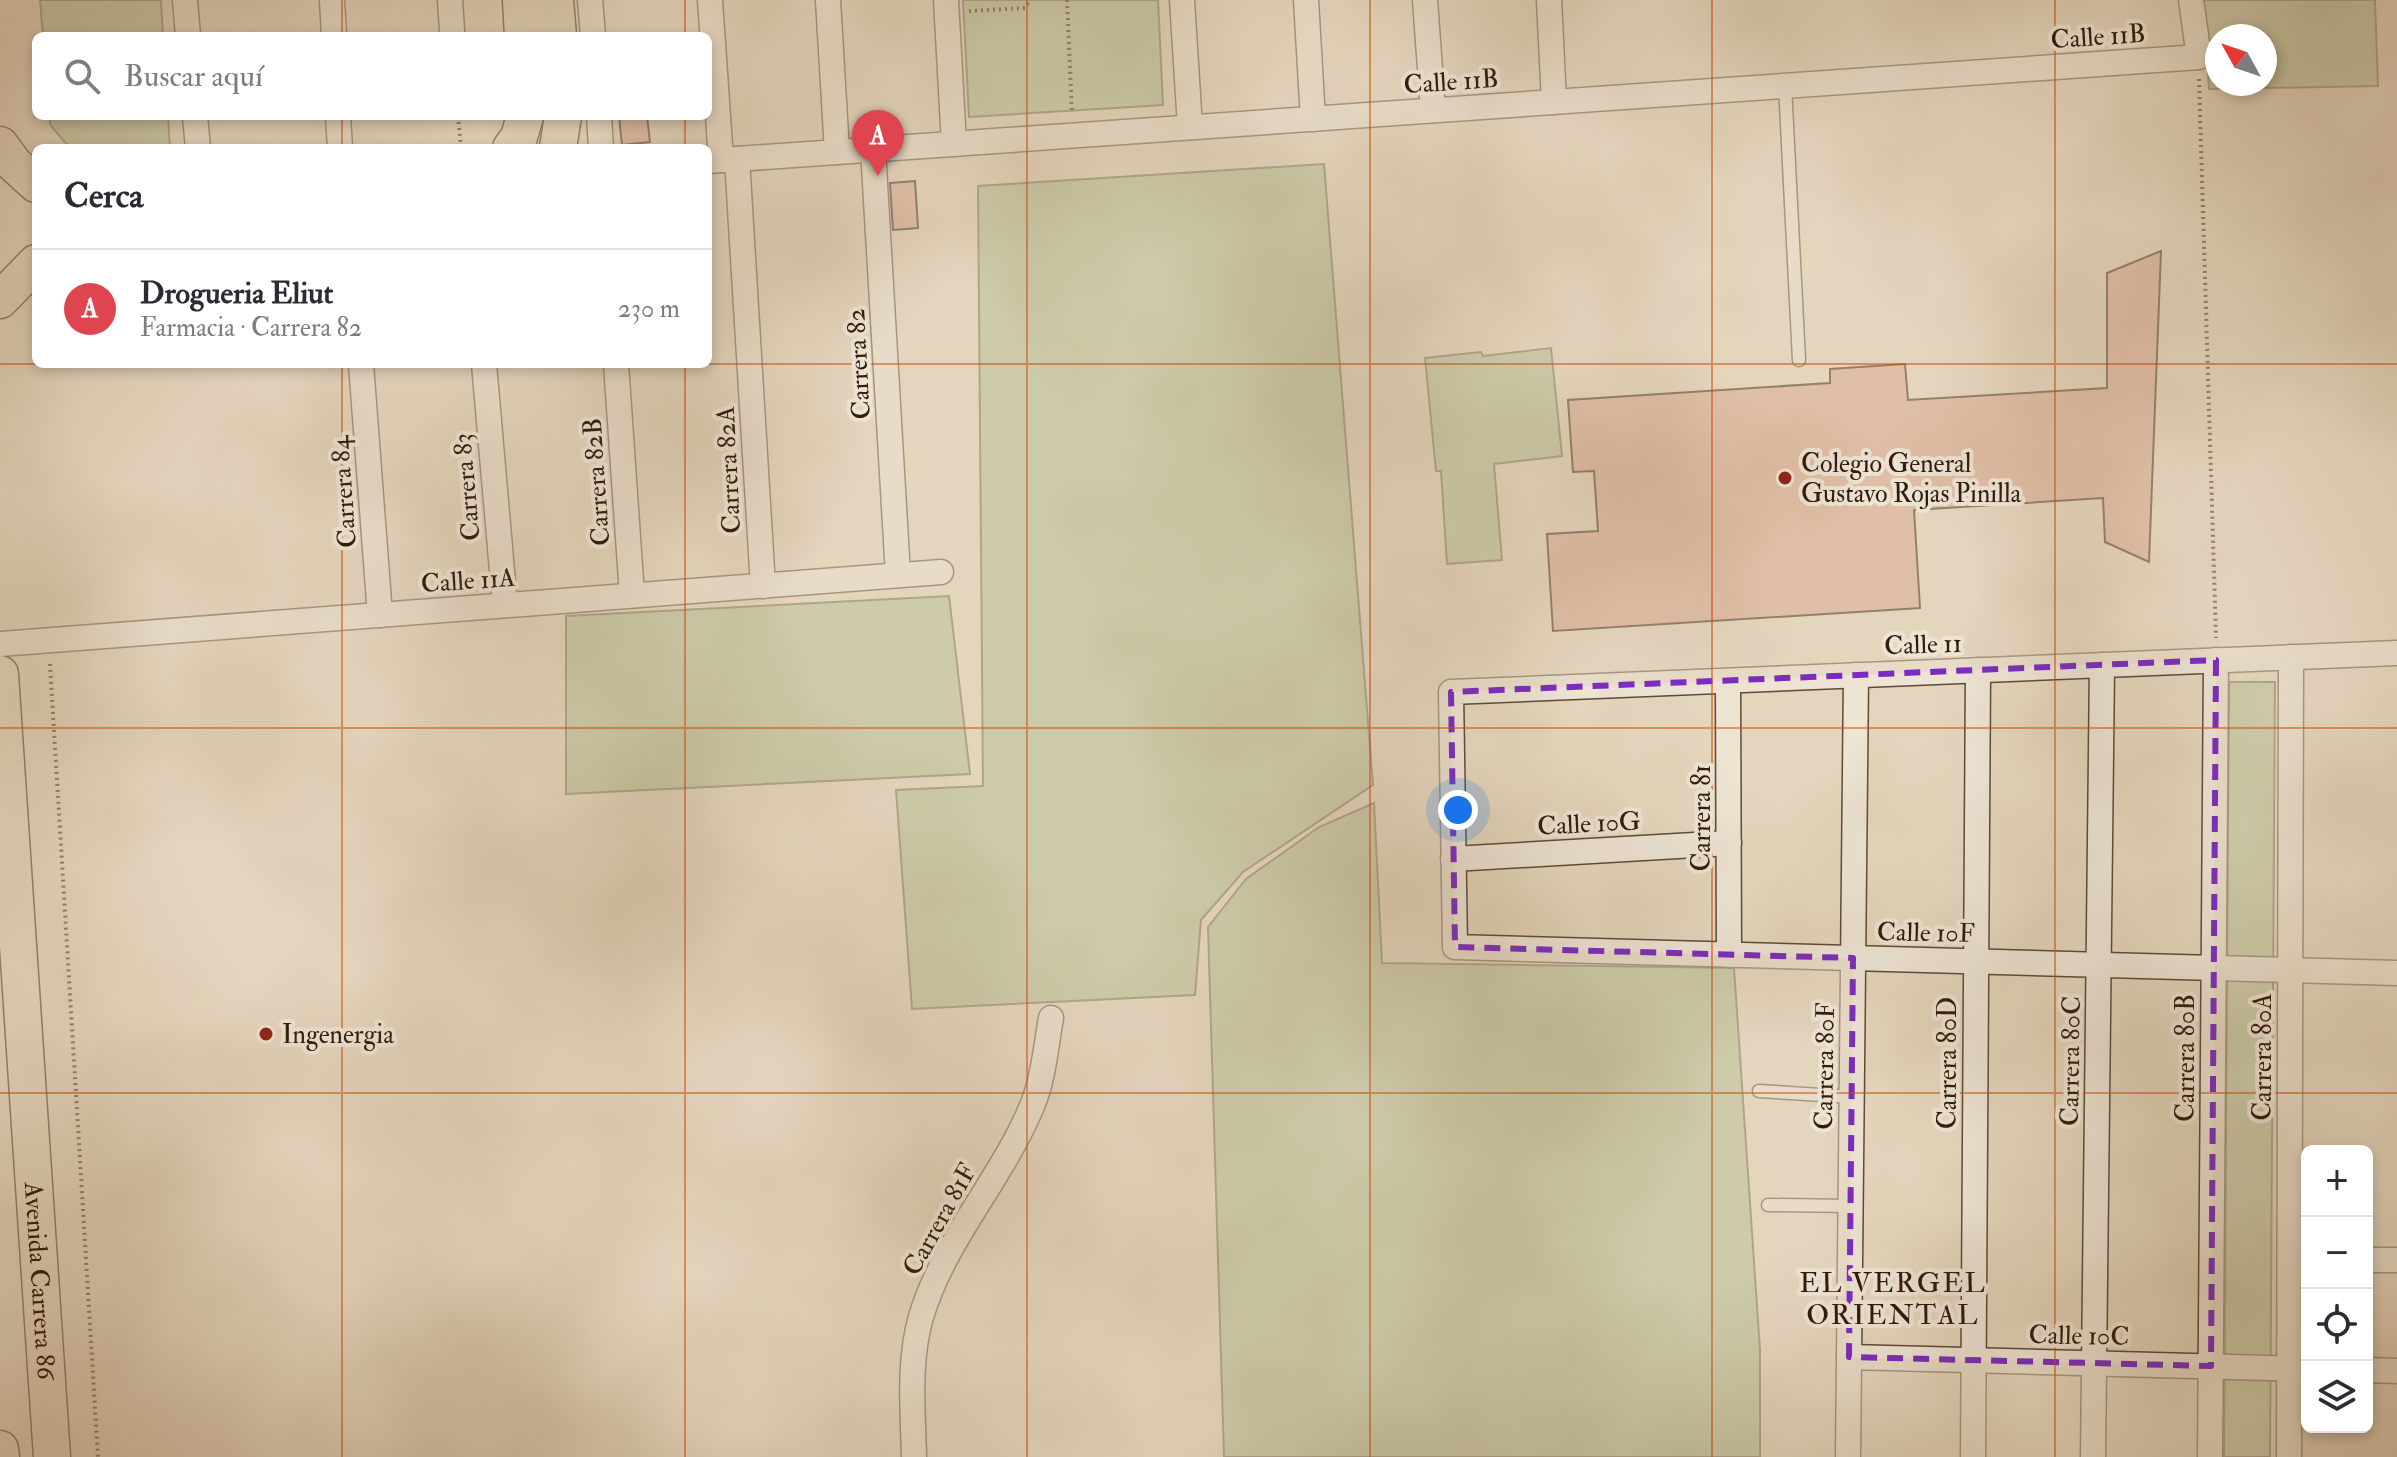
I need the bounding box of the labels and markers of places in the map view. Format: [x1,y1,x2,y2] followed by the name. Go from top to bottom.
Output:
[852,110,904,176] pin: A
[1801,448,2022,510] place label: Colegio General Gustavo Rojas Pinilla
[1776,469,1794,487] marker: Colegio General Gustavo Rojas Pinilla
[282,1019,394,1051] place label: Ingenergia
[257,1025,275,1043] marker: Ingenergia

